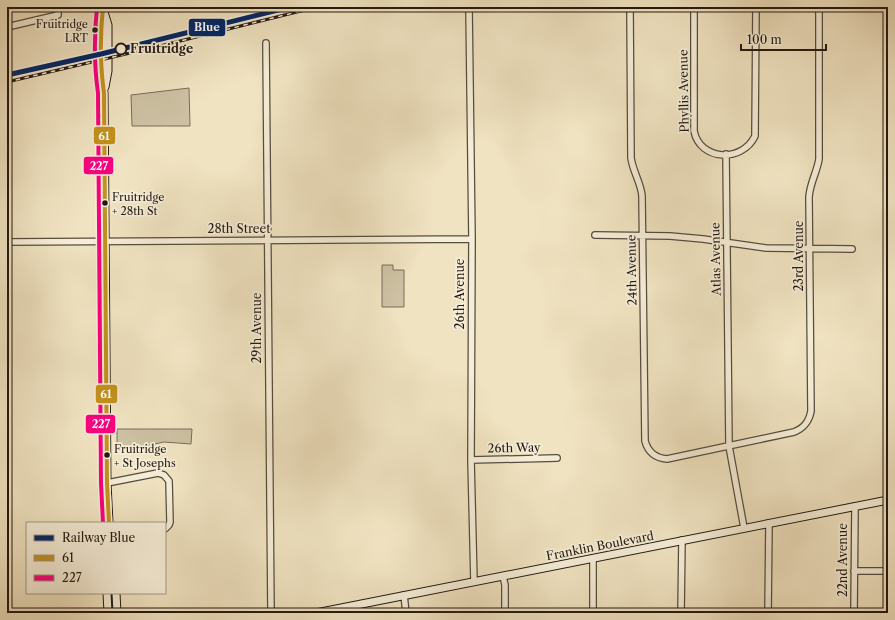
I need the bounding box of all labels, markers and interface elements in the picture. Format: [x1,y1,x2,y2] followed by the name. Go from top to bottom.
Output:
[36,17,89,45] place label: Fruitridge LRT
[188,18,226,37] line badge: Blue
[194,20,220,34] text: Blue
[90,25,100,35] marker: Fruitridge LRT
[741,26,826,52] scale bar
[747,32,782,47] text: 100 m
[130,41,193,56] place label: Fruitridge
[114,42,128,56] marker: Fruitridge
[675,49,692,133] street label: Phyllis Avenue
[93,126,116,145] line badge: 61
[98,129,110,143] text: 61
[83,156,114,175] line badge: 227
[90,159,109,173] text: 227
[112,190,164,218] place label: Fruitridge + 28th St
[100,198,110,208] marker: Fruitridge + 28th St
[791,220,806,292] street label: 23rd Avenue
[208,221,271,236] street label: 28th Street
[707,222,724,297] street label: Atlas Avenue
[623,234,640,306] street label: 24th Avenue
[452,258,467,330] street label: 26th Avenue
[249,292,264,364] street label: 29th Avenue
[95,384,118,404] line badge: 61
[100,387,112,401] text: 61
[85,414,116,434] line badge: 227
[92,417,111,431] text: 227
[487,440,541,455] street label: 26th Way
[114,442,176,470] place label: Fruitridge + St Josephs
[102,450,112,460] marker: Fruitridge + St Josephs
[26,522,166,594] legend
[835,523,850,597] street label: 22nd Avenue
[545,528,656,563] street label: Franklin Boulevard
[62,530,136,545] text: Railway Blue
[62,550,74,565] text: 61
[62,570,82,585] text: 227

